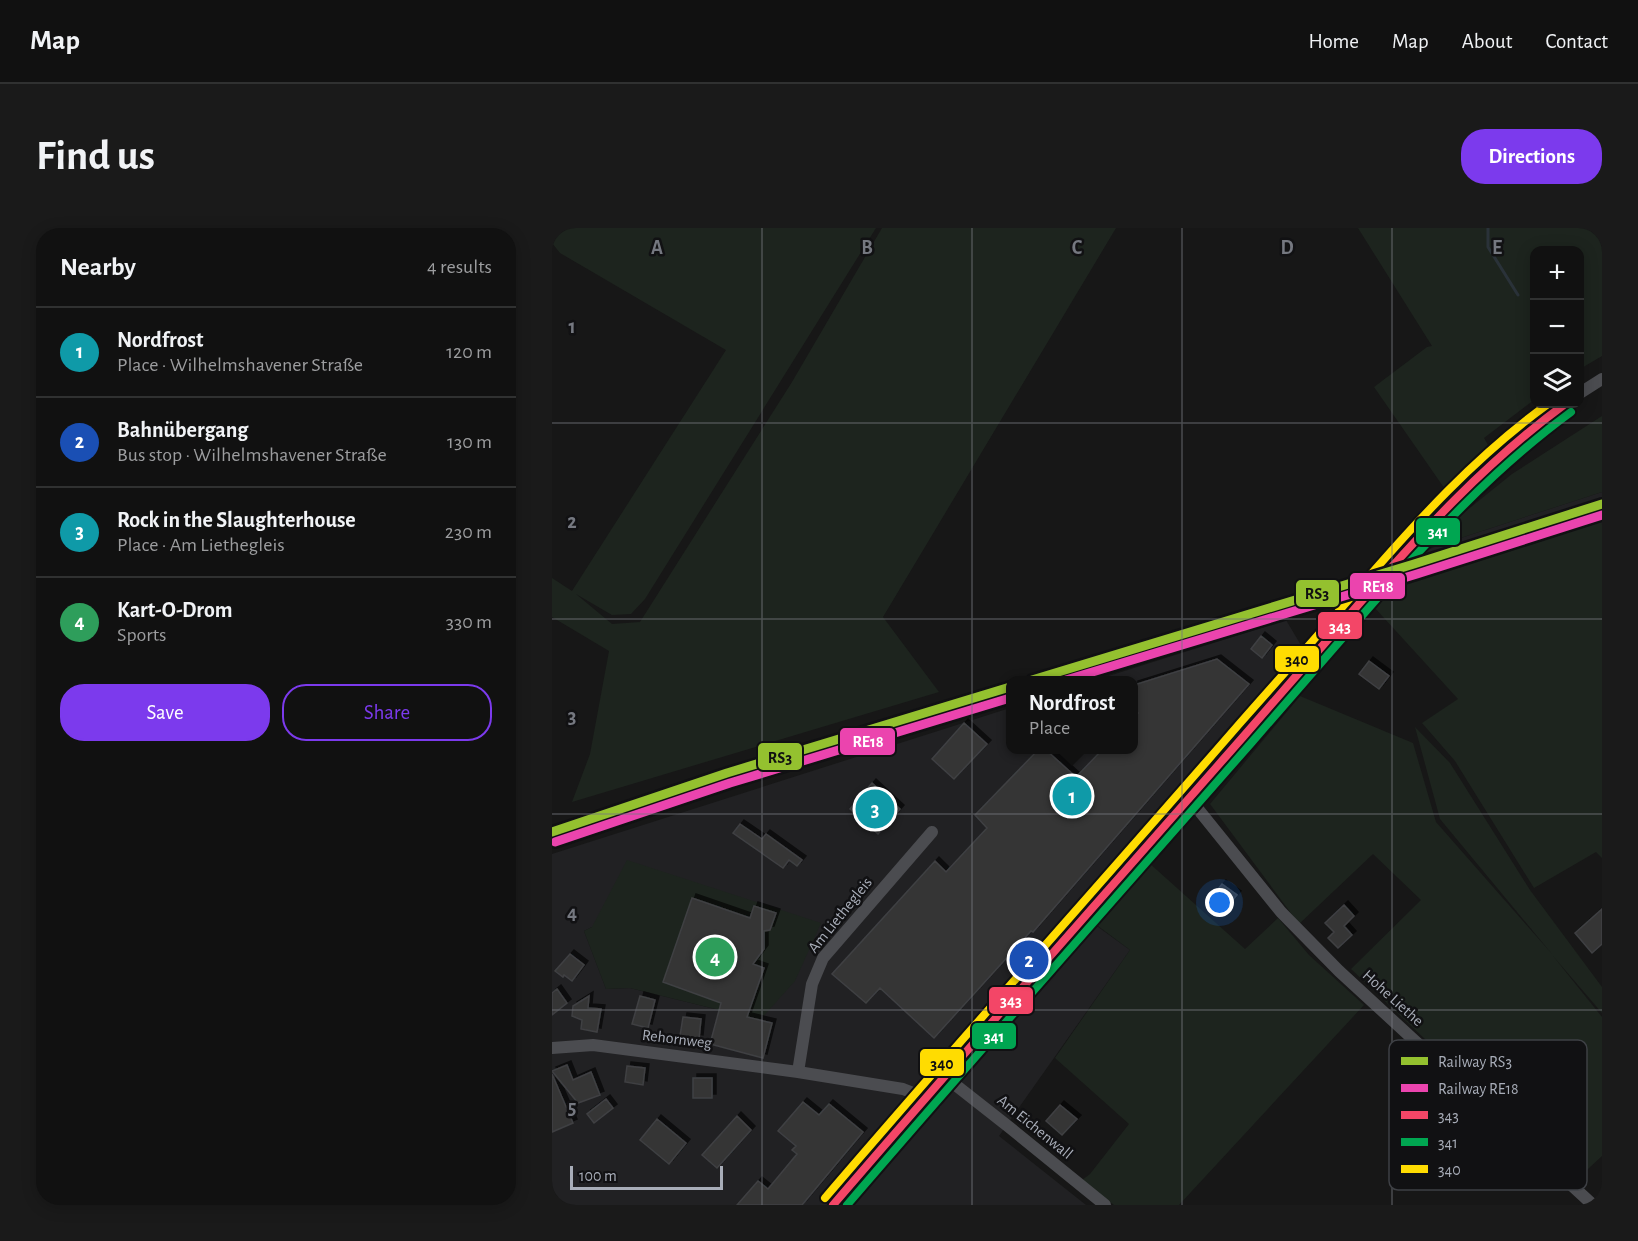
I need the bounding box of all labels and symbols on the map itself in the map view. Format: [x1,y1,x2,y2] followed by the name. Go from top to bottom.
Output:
[651,238,663,258] text: A
[861,238,873,258] text: B
[1072,238,1083,258] text: C
[1280,238,1294,258] text: D
[1492,238,1502,258] text: E
[568,317,576,337] text: 1
[567,512,577,532] text: 2
[1415,517,1461,546] line badge: 341
[1428,524,1448,540] text: 341
[1349,572,1406,600] line badge: RE18
[1295,579,1340,608] line badge: RS3
[1362,579,1394,595] text: RE18
[1305,586,1329,602] text: RS3
[1317,611,1363,640] line badge: 343
[1329,619,1351,635] text: 343
[1274,645,1320,673] line badge: 340
[1285,652,1309,668] text: 340
[568,707,576,727] text: 3
[839,727,896,756] line badge: RE18
[852,734,884,750] text: RE18
[757,742,803,771] line badge: RS3
[768,750,792,766] text: RS3
[1052,774,1092,818] pin: 1
[856,786,894,832] pin: 3
[805,874,875,956] street label: Am Liethegleis
[1205,888,1234,917] your location
[567,903,577,923] text: 4
[696,934,734,980] pin: 4
[1010,938,1048,982] pin: 2
[1360,967,1426,1029] street label: Hohe Liethe
[988,986,1034,1015] line badge: 343
[1000,993,1022,1009] text: 343
[971,1022,1017,1050] line badge: 341
[641,1027,713,1051] street label: Rehornweg
[984,1029,1004,1045] text: 341
[1389,1040,1587,1190] legend
[919,1048,965,1077] line badge: 340
[1438,1054,1512,1071] text: Railway RS3
[930,1056,954,1072] text: 340
[1438,1081,1519,1098] text: Railway RE18
[994,1092,1076,1162] street label: Am Eichenwall
[568,1098,576,1118] text: 5
[1438,1108,1459,1124] text: 343
[1438,1135,1458,1151] text: 341
[1438,1162,1461,1178] text: 340
[570,1163,723,1190] scale bar

